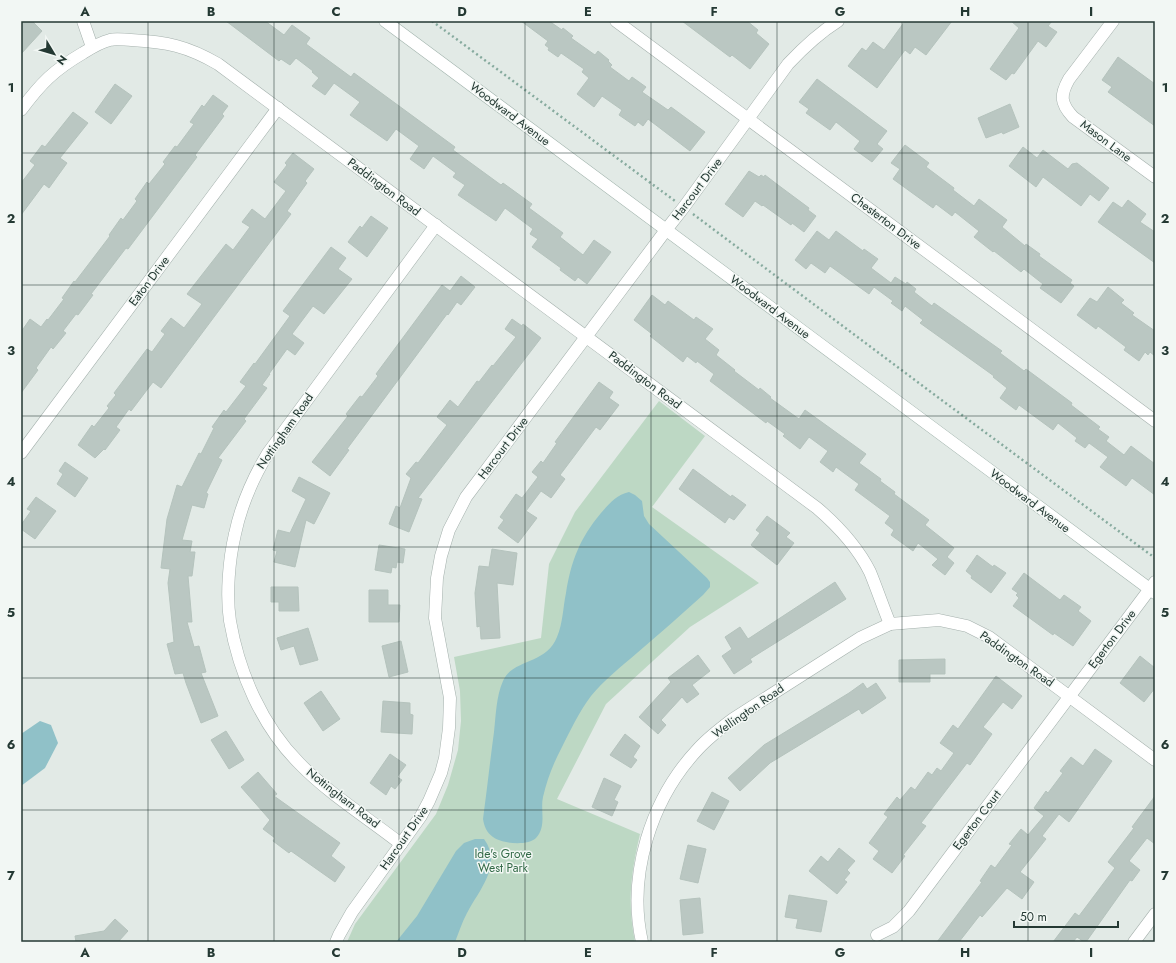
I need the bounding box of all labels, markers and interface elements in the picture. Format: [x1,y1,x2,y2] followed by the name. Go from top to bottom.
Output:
[79,2,90,21] text: A
[207,2,216,21] text: B
[331,2,341,21] text: C
[457,2,467,21] text: D
[584,2,592,21] text: E
[710,2,718,21] text: F
[835,2,846,21] text: G
[960,2,970,21] text: H
[1089,2,1093,21] text: I
[34,34,74,74] north arrow
[53,52,71,69] text: N
[8,78,14,97] text: 1
[466,78,554,150] street label: Woodward Avenue
[1162,78,1168,97] text: 1
[1076,116,1136,166] street label: Mason Lane
[344,154,424,220] street label: Paddington Road
[667,154,727,224] street label: Harcourt Drive
[847,188,925,254] street label: Chesterton Drive
[7,209,15,228] text: 2
[1161,209,1169,228] text: 2
[124,252,174,310] street label: Eaton Drive
[726,271,814,343] street label: Woodward Avenue
[7,341,15,360] text: 3
[1161,341,1169,360] text: 3
[605,347,685,413] street label: Paddington Road
[252,389,318,473] street label: Nottingham Road
[473,413,533,483] street label: Harcourt Drive
[986,465,1074,537] street label: Woodward Avenue
[6,472,16,491] text: 4
[1160,472,1170,491] text: 4
[7,603,15,622] text: 5
[1161,603,1169,622] text: 5
[1084,606,1140,672] street label: Egerton Drive
[976,627,1058,691] street label: Paddington Road
[708,680,788,742] street label: Wellington Road
[7,735,16,754] text: 6
[1161,735,1170,754] text: 6
[302,764,384,832] street label: Nottingham Road
[948,786,1006,854] street label: Egerton Court
[375,802,433,874] street label: Harcourt Drive
[474,845,532,877] park label: Ide's Grove West Park
[7,866,15,885] text: 7
[1161,866,1169,885] text: 7
[1014,903,1118,929] scale bar
[1020,908,1047,926] text: 50 m
[79,943,90,962] text: A
[207,943,216,962] text: B
[331,943,341,962] text: C
[457,943,467,962] text: D
[584,943,592,962] text: E
[710,943,718,962] text: F
[835,943,846,962] text: G
[960,943,970,962] text: H
[1089,943,1093,962] text: I

